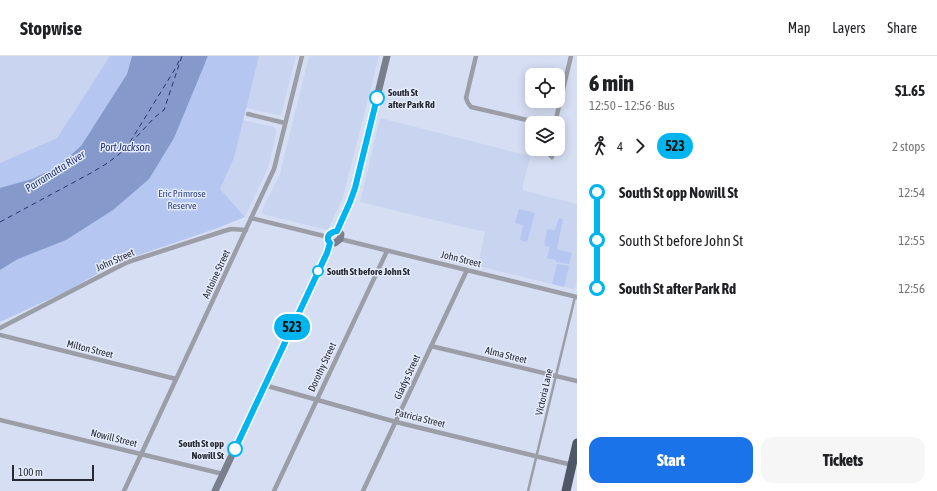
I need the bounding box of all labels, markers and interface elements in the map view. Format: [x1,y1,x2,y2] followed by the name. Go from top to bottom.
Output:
[20,17,82,39] text: Stopwise
[788,20,810,36] text: Map
[832,20,865,36] text: Layers
[887,20,917,36] text: Share
[525,68,565,156] map controls
[525,68,565,108] button: locate
[589,70,634,96] text: 6 min
[895,82,925,99] text: $1.65
[388,87,435,110] place label: South St after Park Rd
[369,90,385,106] marker: South St after Park Rd
[589,98,675,113] text: 12:50 – 12:56 · Bus
[525,116,565,156] button: layers
[589,135,611,157] icon: walk
[629,135,651,157] icon: forward
[665,138,685,154] text: 523
[617,139,623,154] text: 4
[892,139,925,154] text: 2 stops
[100,141,151,153] water label: Port Jackson
[23,147,88,194] water label: Parramatta River
[619,184,738,201] text: South St opp Nowill St
[898,185,925,200] text: 12:54
[158,188,206,211] park label: Eric Primrose Reserve
[619,232,743,249] text: South St before John St
[898,233,925,248] text: 12:55
[94,247,136,273] street label: John Street
[200,248,232,300] street label: Antoine Street
[440,249,482,269] street label: John Street
[312,265,324,277] marker: South St before John St
[327,266,410,277] place label: South St before John St
[619,280,736,297] text: South St after Park Rd
[898,281,925,296] text: 12:56
[269,314,315,340] line badge: 523
[282,319,302,335] text: 523
[66,338,114,360] street label: Milton Street
[306,341,338,393] street label: Dorothy Street
[484,344,528,366] street label: Alma Street
[392,353,422,401] street label: Gladys Street
[533,367,555,416] street label: Victoria Lane
[394,406,446,430] street label: Patricia Street
[90,427,138,449] street label: Nowill Street
[589,437,753,483] button: Start
[761,437,925,483] button: Tickets
[179,438,224,461] place label: South St opp Nowill St
[227,441,243,457] marker: South St opp Nowill St
[12,463,94,482] scale bar
[18,466,43,478] text: 100 m

